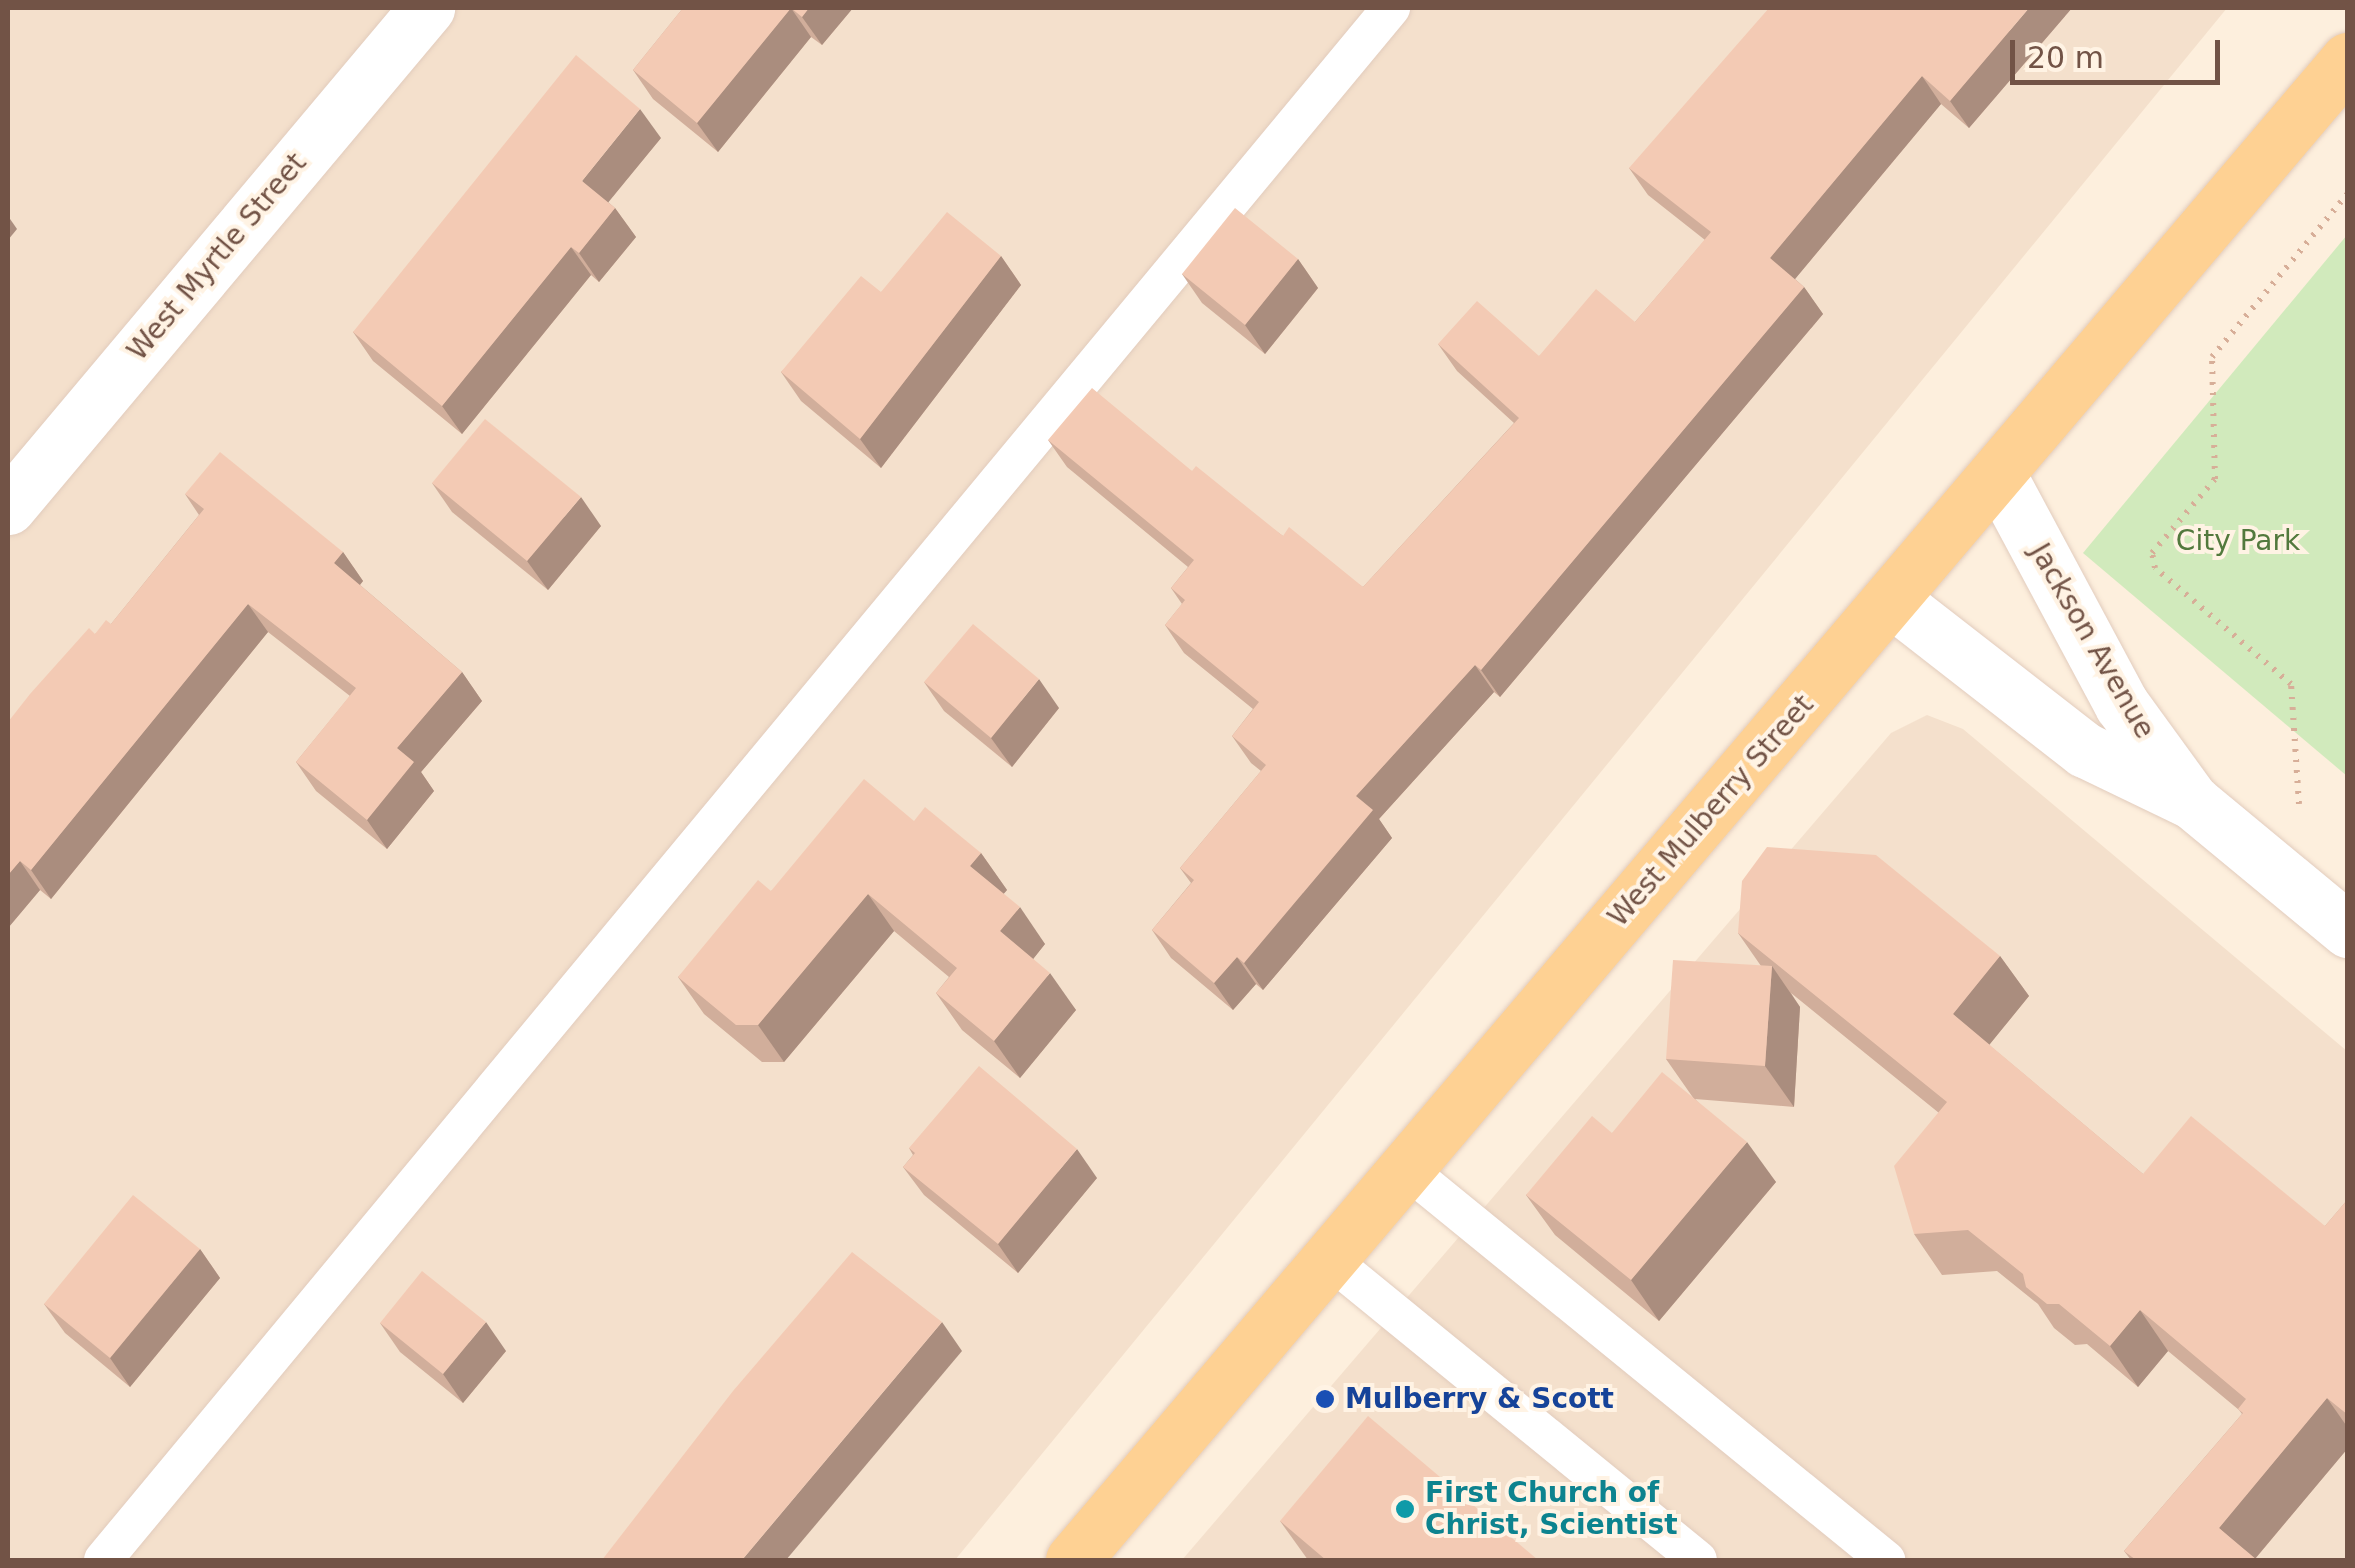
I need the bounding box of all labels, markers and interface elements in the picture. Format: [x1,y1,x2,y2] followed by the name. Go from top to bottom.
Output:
[2015,20,2225,82] scale bar
[2027,40,2104,75] text: 20 m
[121,147,313,367] street label: West Myrtle Street
[2176,524,2300,558] park label: City Park
[2023,538,2161,744] street label: Jackson Avenue
[1601,688,1821,934] street label: West Mulberry Street
[1345,1382,1614,1416] place label: Mulberry & Scott
[1314,1388,1336,1410] marker: Mulberry & Scott
[1425,1476,1678,1542] place label: First Church of Christ, Scientist
[1394,1498,1416,1520] marker: First Church of Christ, Scientist

